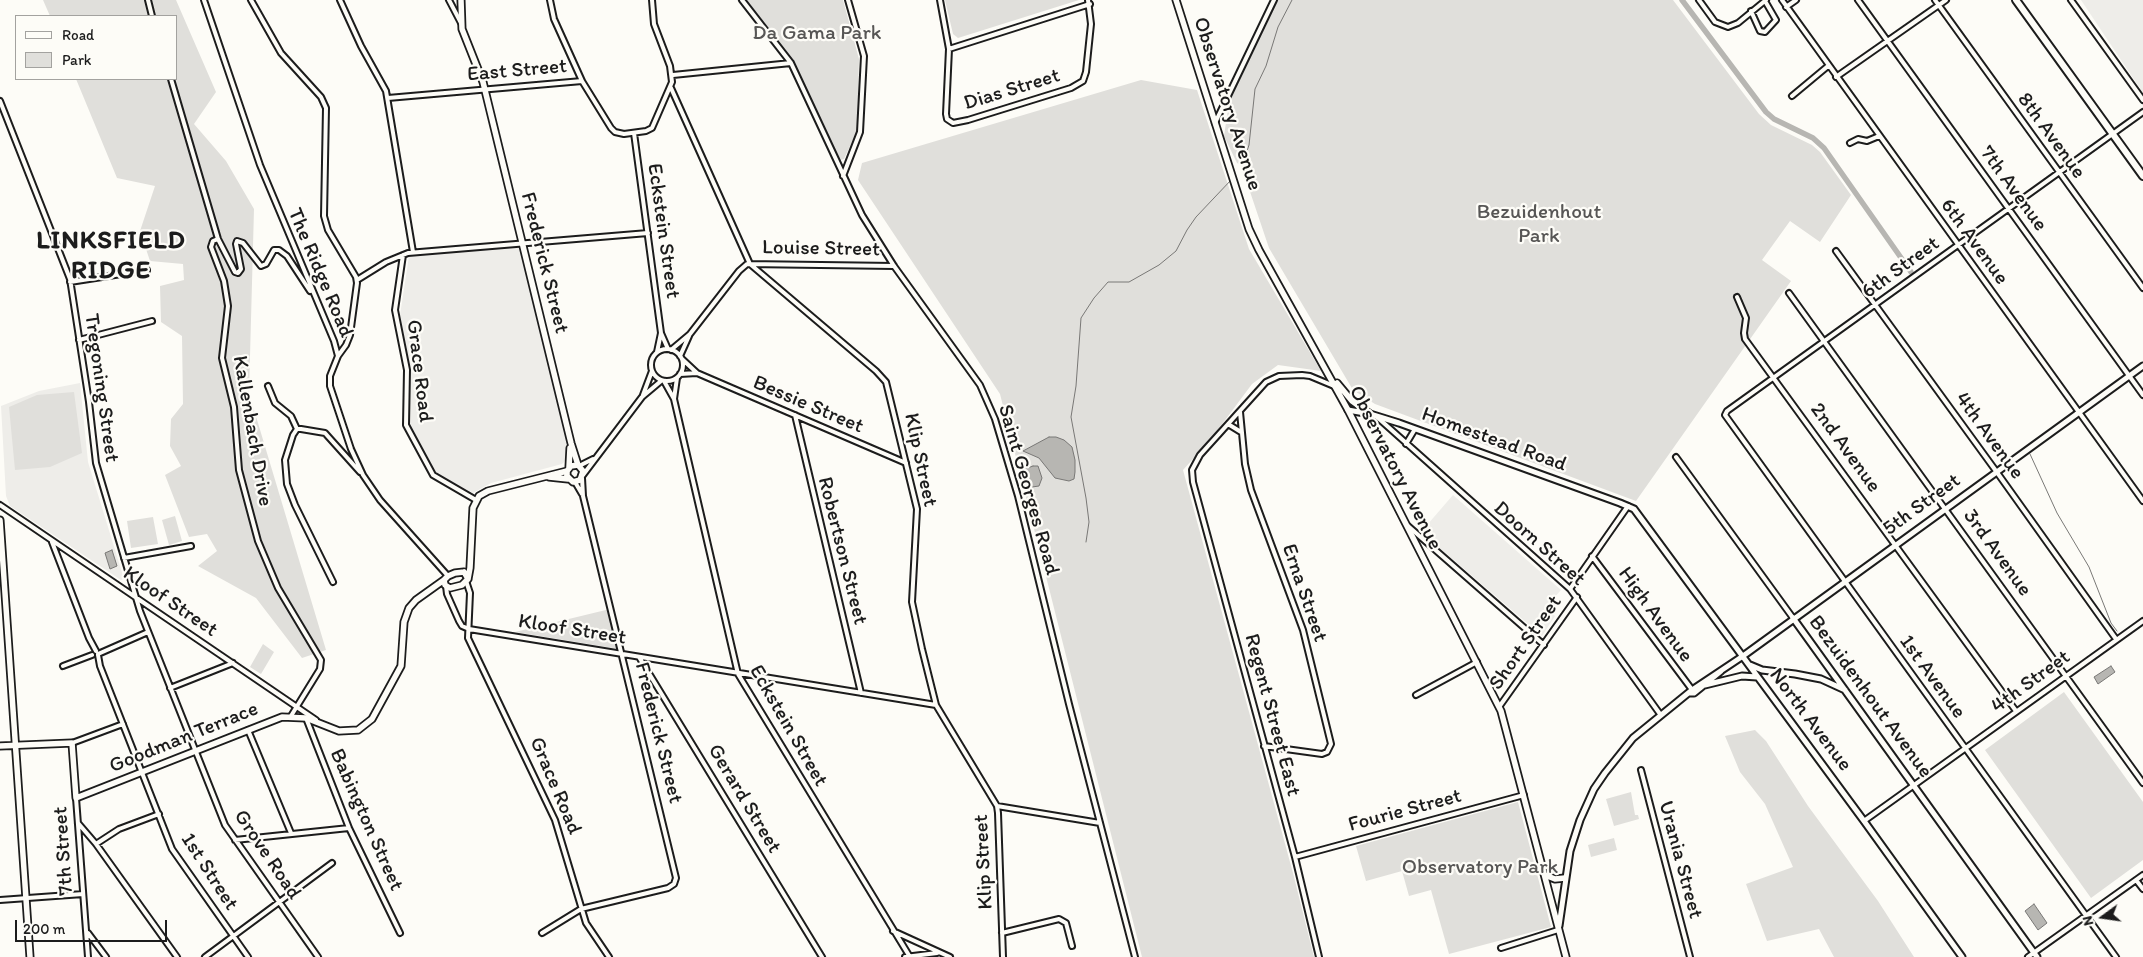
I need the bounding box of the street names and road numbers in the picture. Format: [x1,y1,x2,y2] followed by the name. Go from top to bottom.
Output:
[1187,14,1267,194] street label: Observatory Avenue
[466,54,568,88] street label: East Street
[961,63,1063,117] street label: Dias Street
[2011,88,2091,184] street label: 8th Avenue
[1974,141,2052,237] street label: 7th Avenue
[641,162,685,300] street label: Eckstein Street
[514,190,574,336] street label: Frederick Street
[1934,194,2014,290] street label: 6th Avenue
[281,205,359,341] street label: The Ridge Road
[1857,231,1945,305] street label: 6th Street
[762,235,880,263] street label: Louise Street
[78,312,124,464] street label: Tregoning Street
[400,318,438,424] street label: Grace Road
[226,354,278,508] street label: Kallenbach Drive
[749,370,867,440] street label: Bessie Street
[1343,382,1447,554] street label: Observatory Avenue
[1949,387,2029,485] street label: 4th Avenue
[1804,398,1886,498] street label: 2nd Avenue
[992,402,1064,578] street label: Saint Georges Road
[1418,402,1570,478] street label: Homestead Road
[898,411,942,509] street label: Klip Street
[1878,468,1966,542] street label: 5th Street
[811,474,873,628] street label: Robertson Street
[1488,496,1590,592] street label: Doorn Street
[1957,505,2037,601] street label: 3rd Avenue
[1275,541,1333,645] street label: Erna Street
[118,561,222,643] street label: Kloof Street
[1612,562,1698,668] street label: High Avenue
[1484,591,1568,695] street label: Short Street
[516,609,628,651] street label: Kloof Street
[1802,611,1938,783] street label: Bezuidenhout Avenue
[1893,630,1971,724] street label: 1st Avenue
[1238,631,1306,799] street label: Regent Street East
[1987,645,2075,719] street label: 4th Street
[628,660,688,806] street label: Frederick Street
[743,661,833,791] street label: Eckstein Street
[1763,663,1857,777] street label: North Avenue
[106,697,262,779] street label: Goodman Terrace
[523,734,587,838] street label: Grace Road
[702,740,786,858] street label: Gerard Street
[323,745,409,895] street label: Babington Street
[1346,784,1464,838] street label: Fourie Street
[1652,798,1708,922] street label: Urania Street
[228,805,306,905] street label: Grove Road
[48,806,80,896] street label: 7th Street
[969,814,999,910] street label: Klip Street
[175,829,243,915] street label: 1st Street

